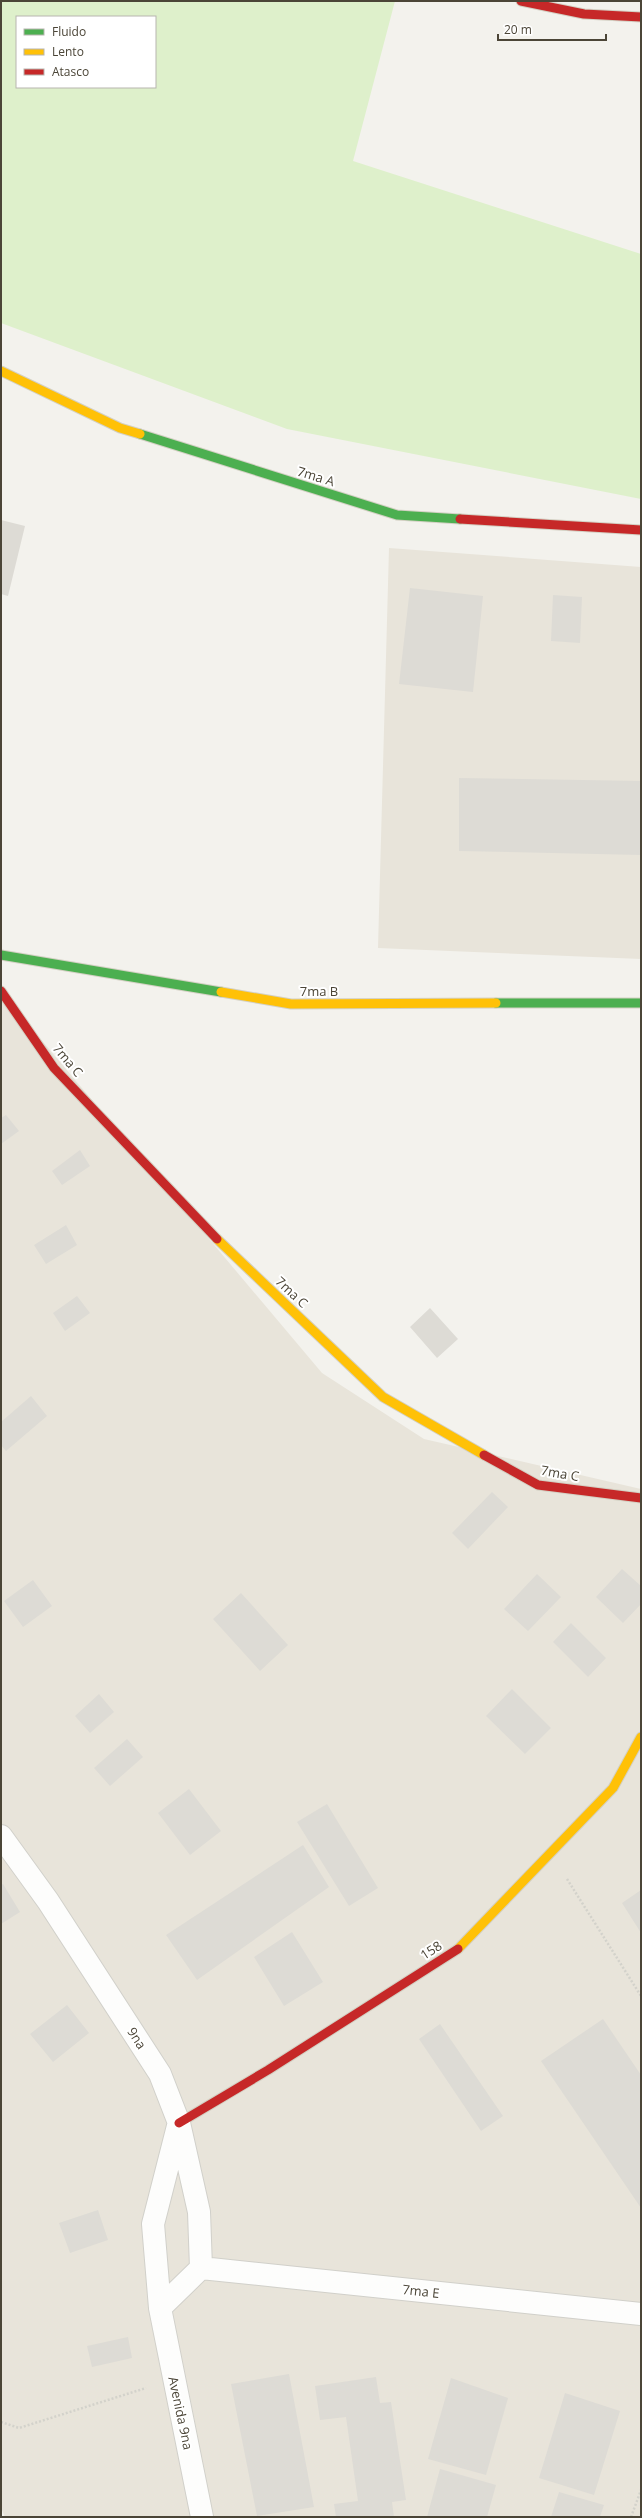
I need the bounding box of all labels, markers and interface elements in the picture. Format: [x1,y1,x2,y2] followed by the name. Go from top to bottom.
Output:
[16,16,156,88] legend
[498,16,606,42] scale bar
[504,21,532,38] text: 20 m
[52,23,86,40] text: Fluido
[52,43,84,60] text: Lento
[52,63,89,80] text: Atasco
[295,462,338,490] street label: 7ma A
[300,982,338,1000] street label: 7ma B
[49,1040,87,1080] street label: 7ma C
[272,1272,312,1312] street label: 7ma C
[540,1461,580,1485] street label: 7ma C
[417,1936,445,1964] street label: 158
[123,2024,151,2052] street label: 9na
[402,2280,440,2302] street label: 7ma E
[164,2375,198,2451] street label: Avenida 9na

